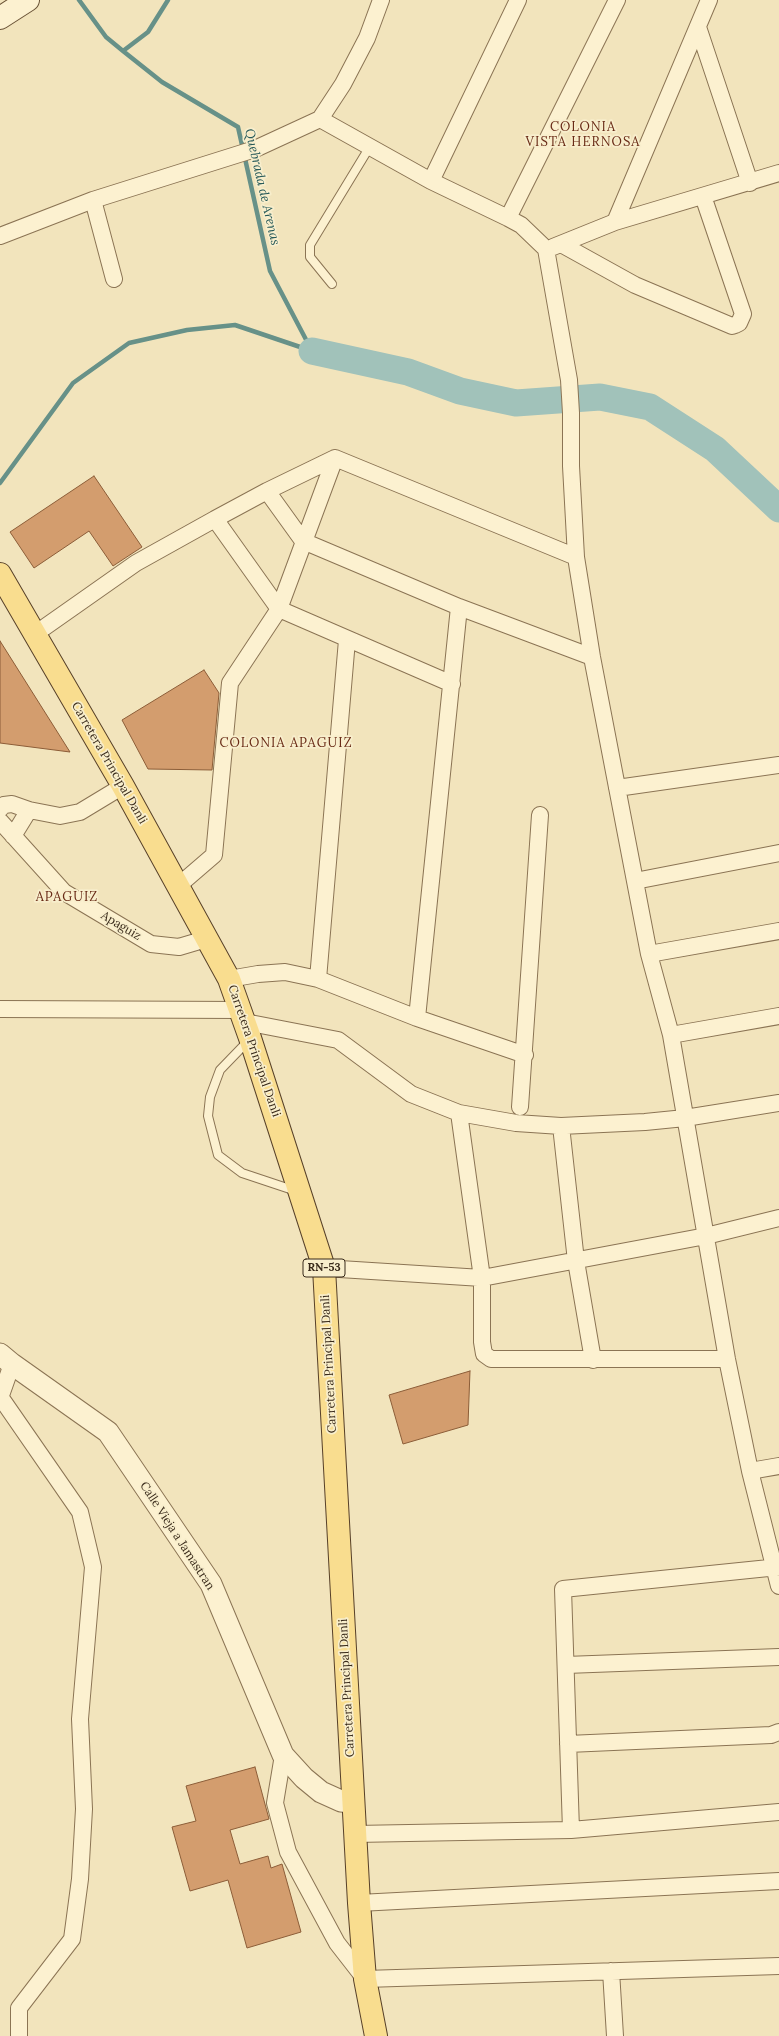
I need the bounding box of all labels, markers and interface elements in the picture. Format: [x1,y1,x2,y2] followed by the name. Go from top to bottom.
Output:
[526,119,640,150] district label: COLONIA VISTA HERNOSA
[241,127,283,247] water label: Quebrada de Arenas
[68,699,150,827] street label: Carretera Principal Danli
[219,735,353,751] district label: COLONIA APAGUIZ
[36,889,98,905] district label: APAGUIZ
[98,908,144,944] street label: Apaguiz
[225,983,283,1119] street label: Carretera Principal Danli
[303,1259,345,1277] road number: RN-53
[318,1294,340,1434] street label: Carretera Principal Danli
[137,1479,217,1593] street label: Calle Vieja a Jamastran
[336,1618,358,1758] street label: Carretera Principal Danli

